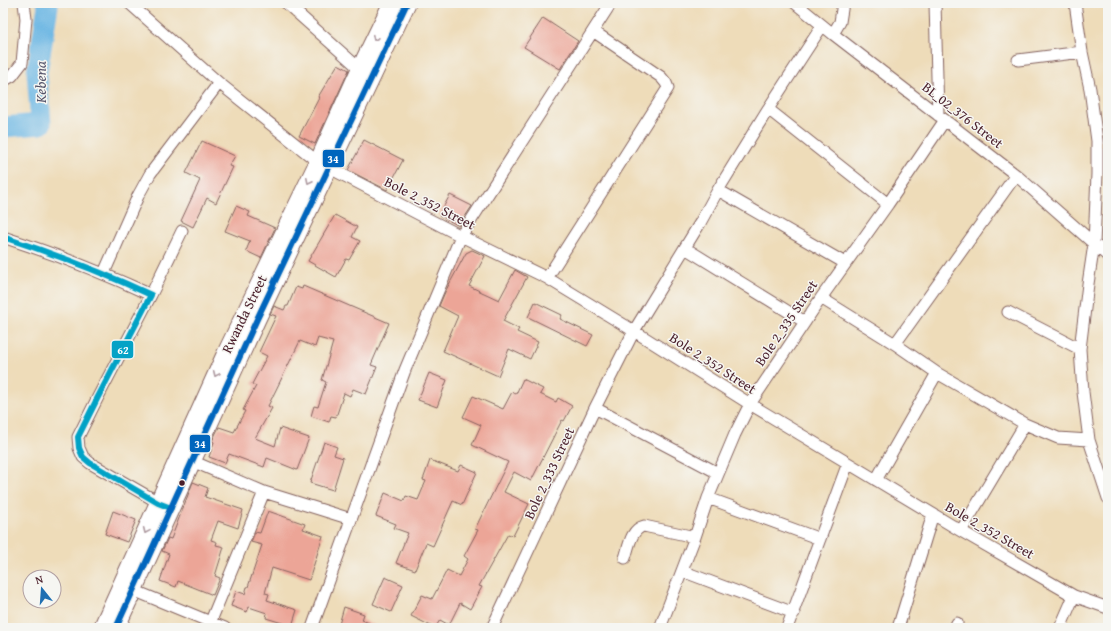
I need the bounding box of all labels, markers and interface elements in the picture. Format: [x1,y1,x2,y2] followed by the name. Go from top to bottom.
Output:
[372,34,380,41] one-way arrow
[30,61,51,104] water label: Kebena
[918,77,1008,153] street label: BL_02_376 Street
[322,149,345,168] line badge: 34
[327,151,339,167] text: 34
[381,171,479,235] street label: Bole 2_352 Street
[306,177,314,185] one-way arrow
[216,271,272,357] street label: Rwanda Street
[750,276,822,370] street label: Bole 2_335 Street
[666,327,760,399] street label: Bole 2_352 Street
[111,340,134,359] line badge: 62
[117,342,129,358] text: 62
[213,370,221,378] one-way arrow
[519,424,579,522] street label: Bole 2_333 Street
[189,434,211,453] line badge: 34
[194,436,206,452] text: 34
[177,478,187,488] unlabelled marker
[942,496,1038,564] street label: Bole 2_352 Street
[142,527,150,534] one-way arrow
[22,569,62,609] north arrow
[33,571,46,588] text: N

